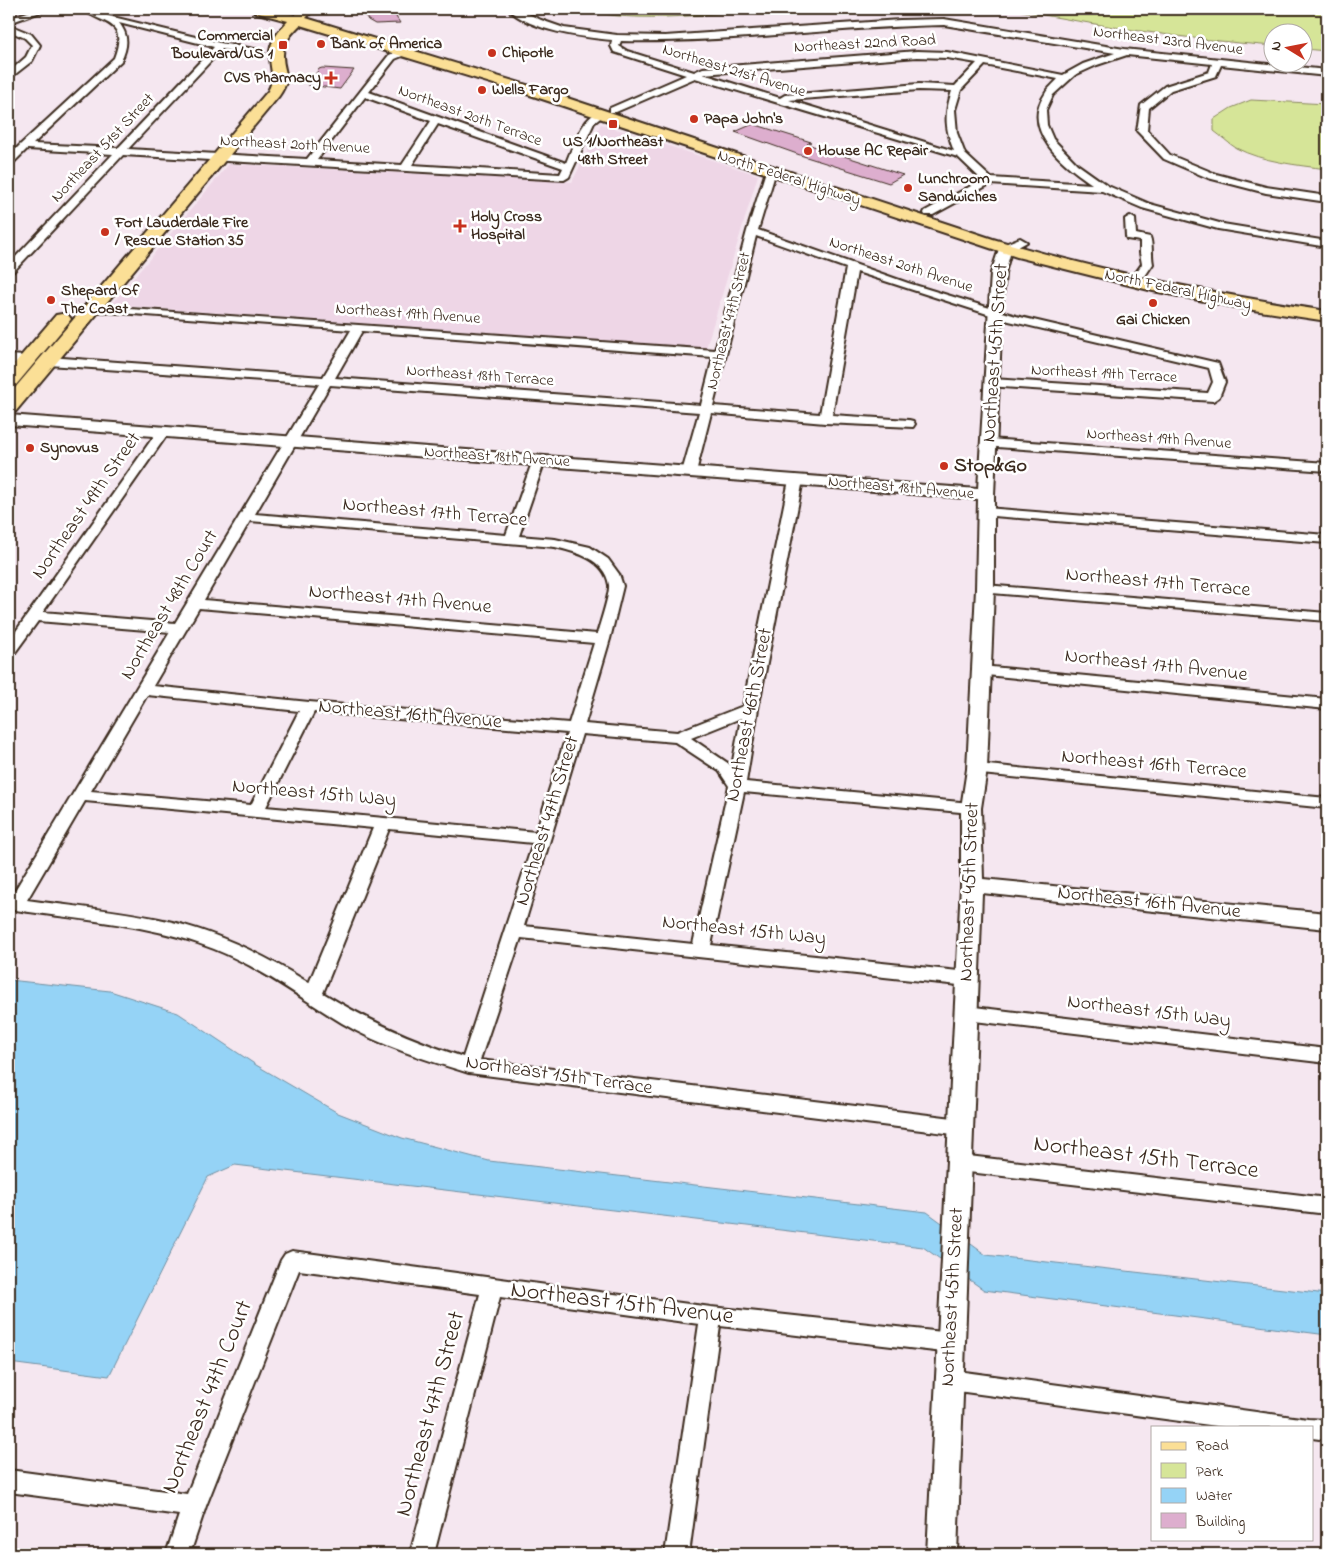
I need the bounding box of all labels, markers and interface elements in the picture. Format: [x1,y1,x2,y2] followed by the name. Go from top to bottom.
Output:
[1092,20,1245,62] street label: Northeast 23rd Avenue
[1264,22,1314,72] north arrow
[171,24,274,66] place label: Commercial Boulevard/US 1
[793,28,937,60] street label: Northeast 22nd Road
[330,32,442,56] place label: Bank of America
[315,38,327,50] marker: Bank of America
[659,38,809,104] street label: Northeast 21st Avenue
[277,39,289,51] marker: Commercial Boulevard/US 1
[1266,40,1288,52] text: N
[502,41,554,65] place label: Chipotle
[486,47,498,59] marker: Chipotle
[224,66,321,91] place label: CVS Pharmacy
[325,72,337,84] marker: CVS Pharmacy
[492,78,569,103] place label: Wells Fargo
[395,79,546,153] street label: Northeast 20th Terrace
[476,84,488,96] marker: Wells Fargo
[46,87,161,208] street label: Northeast 51st Street
[704,107,783,131] place label: Papa John's
[688,113,700,125] marker: Papa John's
[607,118,619,130] marker: US 1/Northeast 48th Street
[219,129,371,161] street label: Northeast 20th Avenue
[563,130,664,172] place label: US 1/Northeast 48th Street
[818,139,929,163] place label: House AC Repair
[714,144,864,213] street label: North Federal Highway
[802,145,814,157] marker: House AC Repair
[918,167,997,209] place label: Lunchroom Sandwiches
[902,182,914,194] marker: Lunchroom Sandwiches
[471,205,542,247] place label: Holy Cross Hospital
[114,211,249,253] place label: Fort Lauderdale Fire / Rescue Station 35
[453,219,467,233] marker: Holy Cross Hospital
[99,226,111,238] marker: Fort Lauderdale Fire / Rescue Station 35
[826,230,977,300] street label: Northeast 20th Avenue
[700,249,758,392] street label: Northeast 47th Street
[975,262,1017,443] street label: Northeast 45th Street
[1102,263,1254,317] street label: North Federal Highway
[61,279,140,321] place label: Shepard Of The Coast
[45,294,57,306] marker: Shepard Of The Coast
[335,297,482,331] street label: Northeast 19th Avenue
[1147,297,1159,309] marker: Gai Chicken
[1116,308,1190,332] place label: Gai Chicken
[1030,358,1179,390] street label: Northeast 19th Terrace
[406,359,555,393] street label: Northeast 18th Terrace
[1086,422,1233,456] street label: Northeast 19th Avenue
[25,426,149,586] street label: Northeast 49th Street
[40,436,99,461] place label: Synovus
[423,440,572,474] street label: Northeast 18th Avenue
[24,442,36,454] marker: Synovus
[954,452,1027,481] place label: Stop&Go
[938,460,950,472] marker: Stop&Go
[827,470,976,506] street label: Northeast 18th Avenue
[341,490,529,536] street label: Northeast 17th Terrace
[114,524,227,686] street label: Northeast 48th Court
[1064,560,1252,606] street label: Northeast 17th Terrace
[307,578,493,622] street label: Northeast 17th Avenue
[719,625,781,804] street label: Northeast 46th Street
[1063,642,1249,690] street label: Northeast 17th Avenue
[317,693,503,737] street label: Northeast 16th Avenue
[508,732,588,909] street label: Northeast 47th Street
[1060,742,1248,788] street label: Northeast 16th Terrace
[231,772,397,816] street label: Northeast 15th Way
[952,802,988,982] street label: Northeast 45th Street
[1056,879,1242,927] street label: Northeast 16th Avenue
[661,908,827,954] street label: Northeast 15th Way
[1066,988,1232,1036] street label: Northeast 15th Way
[464,1049,654,1103] street label: Northeast 15th Terrace
[1032,1127,1261,1189] street label: Northeast 15th Terrace
[934,1206,972,1387] street label: Northeast 45th Street
[509,1273,736,1335] street label: Northeast 15th Avenue
[153,1295,263,1499] street label: Northeast 47th Court
[387,1307,475,1521] street label: Northeast 47th Street
[1151,1426,1314,1540] legend
[1196,1435,1229,1457] text: Road
[1196,1461,1224,1483] text: Park
[1196,1485,1232,1507] text: Water
[1195,1511,1245,1534] text: Building

